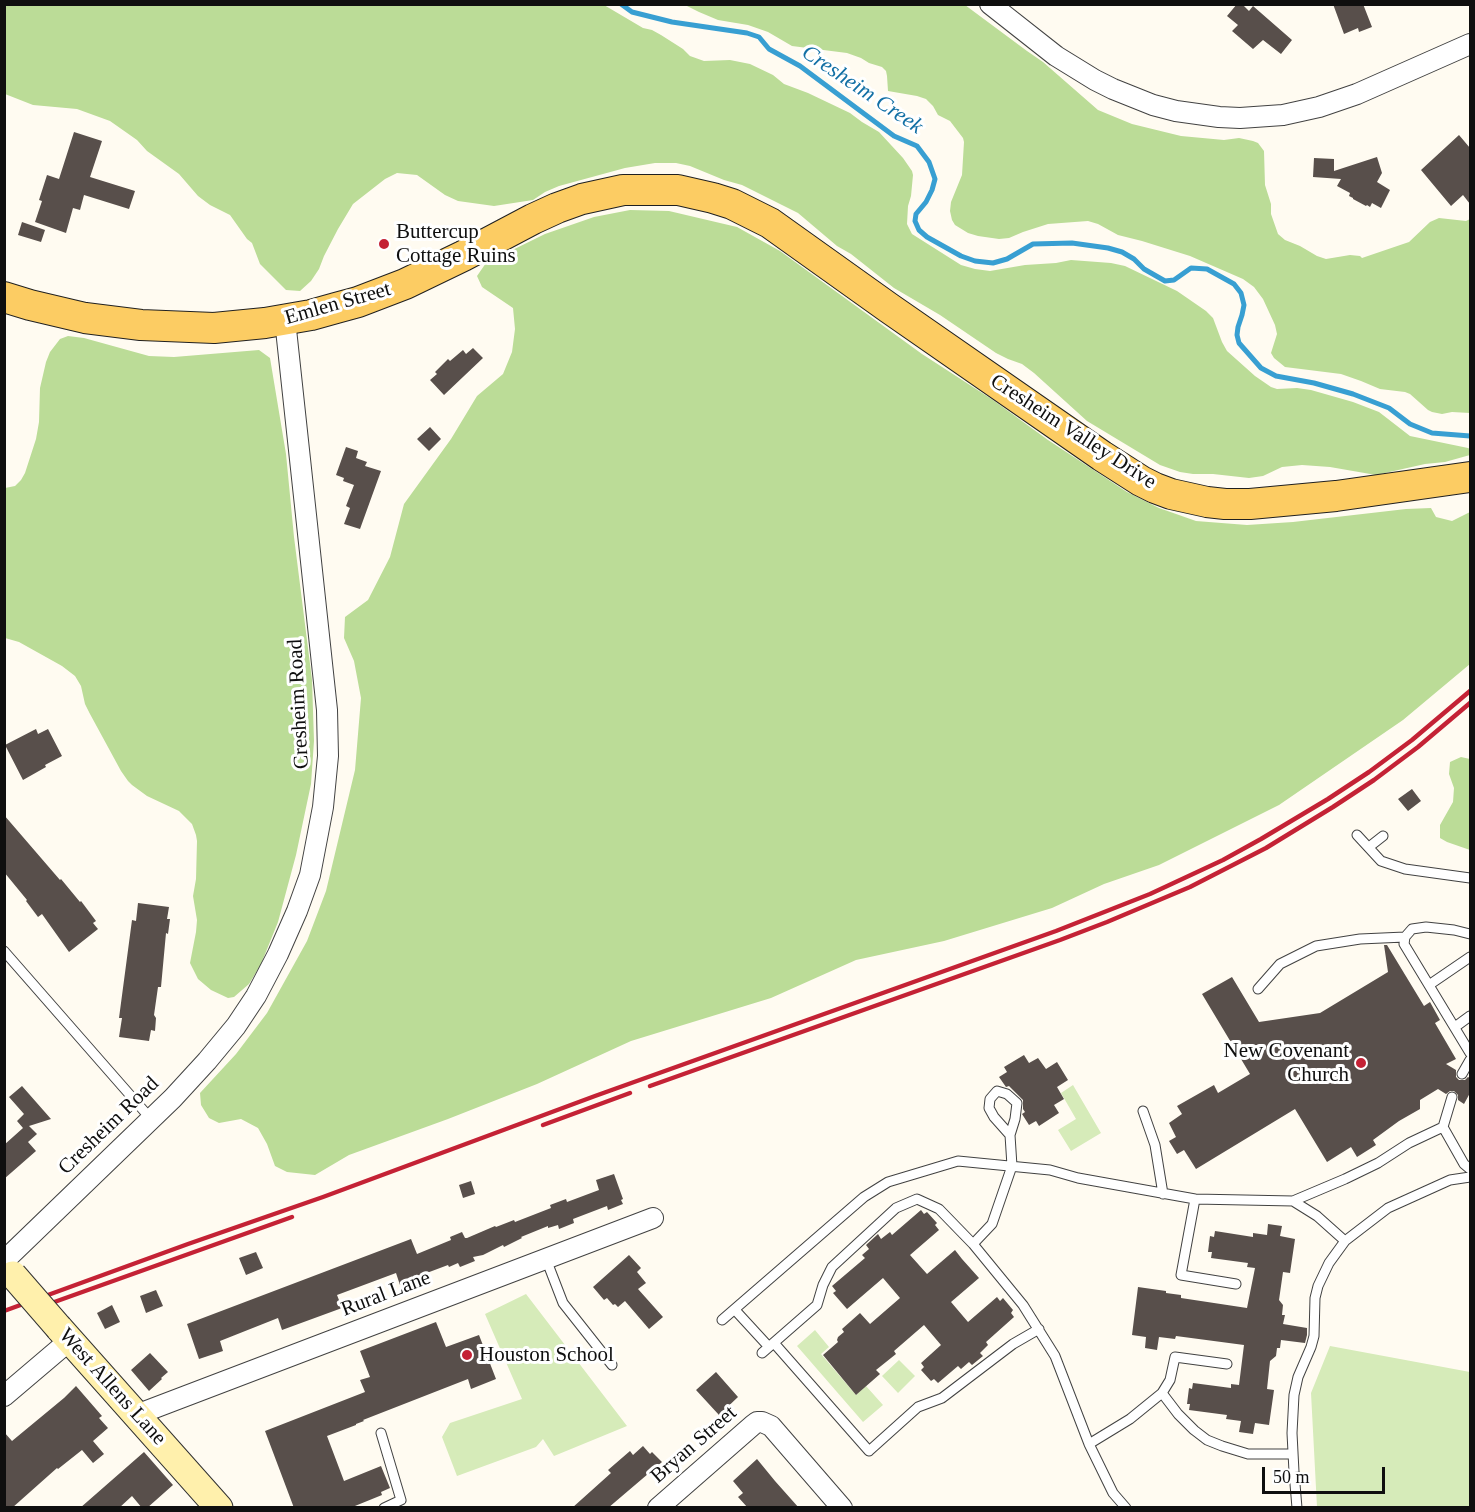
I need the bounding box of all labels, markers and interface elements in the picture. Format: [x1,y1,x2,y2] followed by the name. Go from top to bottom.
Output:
[796,40,928,140] water label: Cresheim Creek
[396,219,516,269] place label: Buttercup Cottage Ruins
[377,237,391,251] marker: Buttercup Cottage Ruins
[282,277,394,331] street label: Emlen Street
[985,369,1161,495] street label: Cresheim Valley Drive
[283,638,315,770] street label: Cresheim Road
[1224,1038,1349,1088] place label: New Covenant Church
[1354,1056,1368,1070] marker: New Covenant Church
[53,1072,165,1180] street label: Cresheim Road
[338,1265,434,1323] street label: Rural Lane
[53,1323,171,1451] street label: West Allens Lane
[479,1342,614,1368] place label: Houston School
[460,1348,474,1362] marker: Houston School
[646,1401,742,1489] street label: Bryan Street
[1265,1455,1388,1493] scale bar
[1273,1467,1310,1487] text: 50 m

